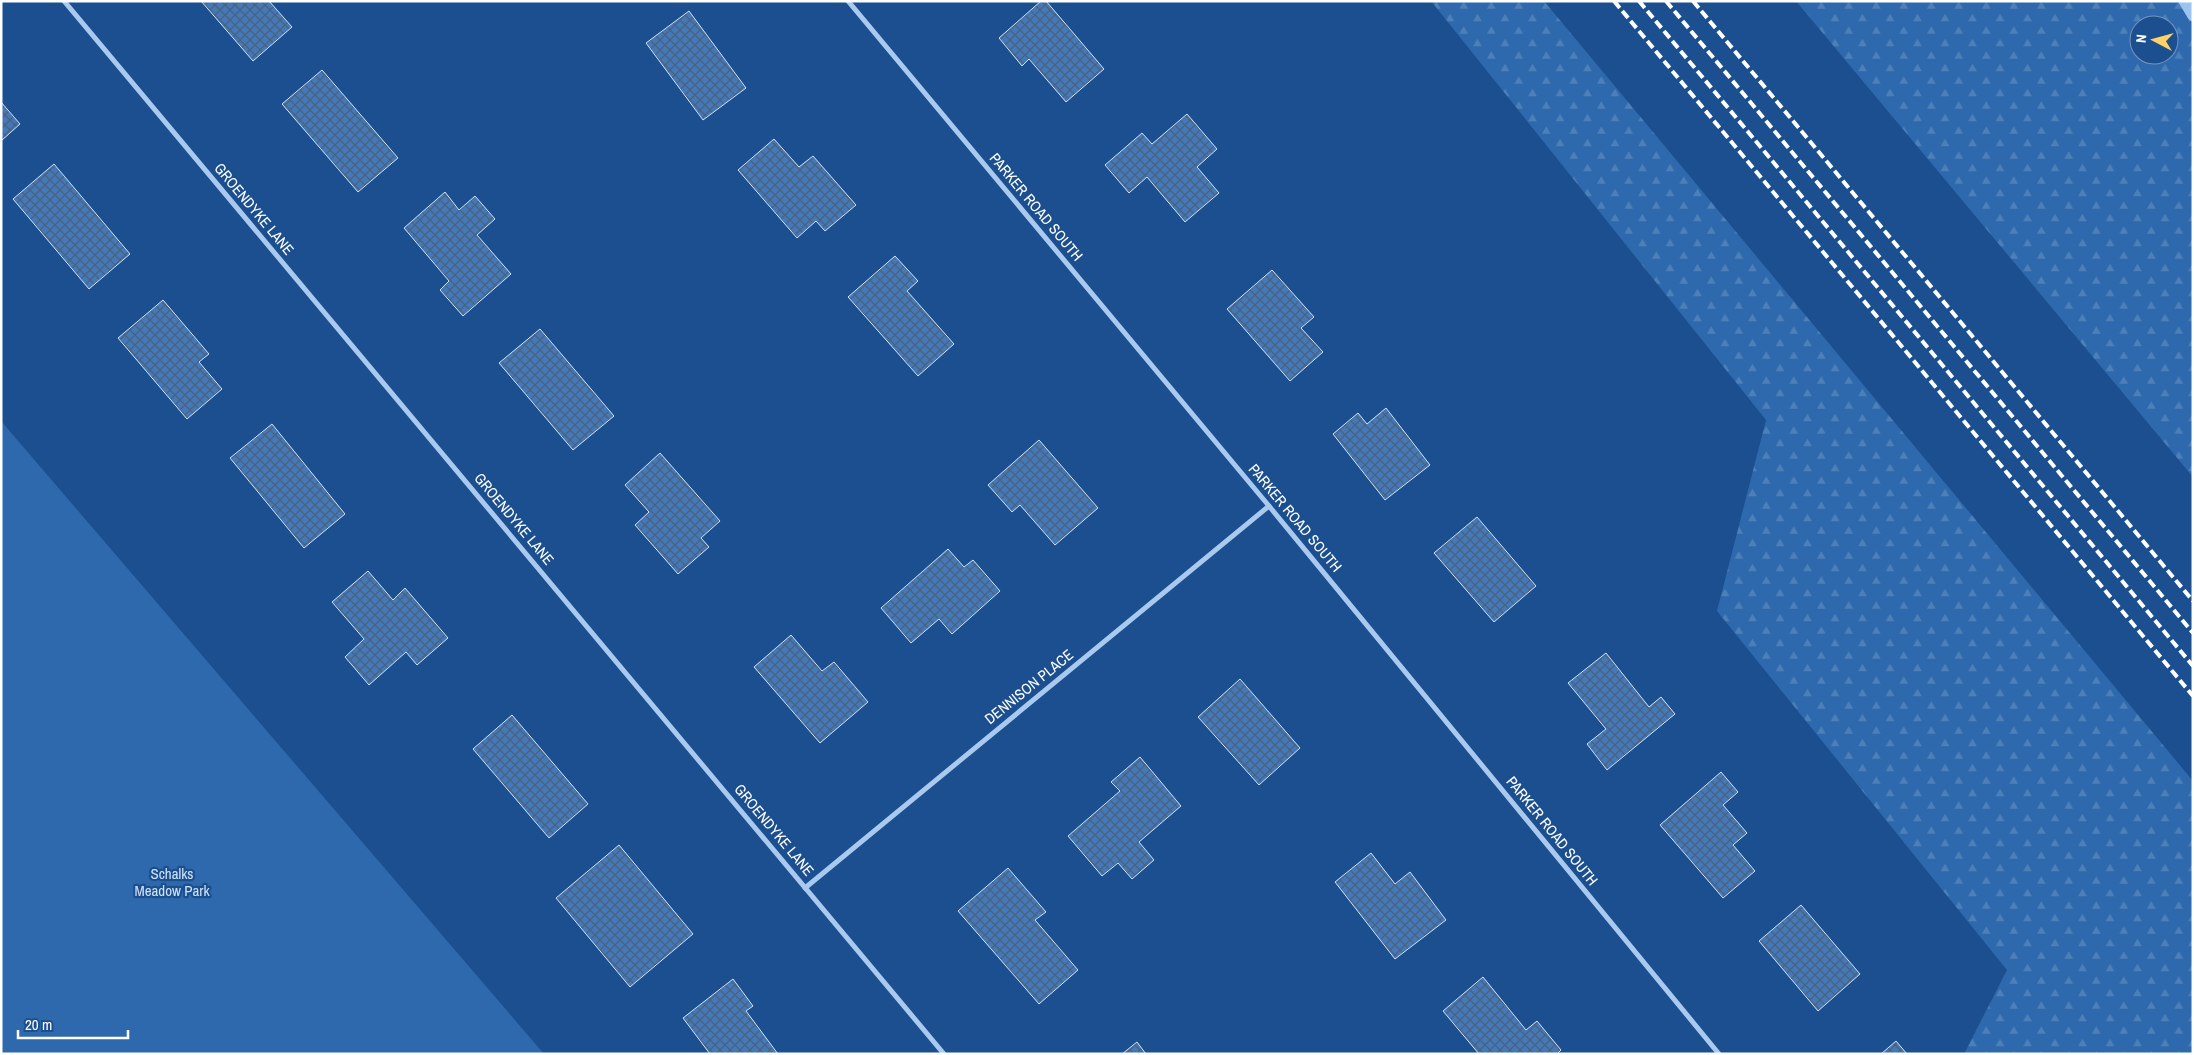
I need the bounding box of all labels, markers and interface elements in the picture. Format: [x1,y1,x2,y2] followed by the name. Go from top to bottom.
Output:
[2129,15,2179,65] north arrow
[2132,34,2150,44] text: N
[985,148,1088,265] street label: PARKER ROAD SOUTH
[210,158,299,259] street label: GROENDYKE LANE
[1244,459,1347,576] street label: PARKER ROAD SOUTH
[470,468,559,569] street label: GROENDYKE LANE
[980,644,1078,729] street label: DENNISON PLACE
[1502,772,1603,890] street label: PARKER ROAD SOUTH
[730,779,819,880] street label: GROENDYKE LANE
[134,863,210,901] park label: Schalks Meadow Park
[18,1008,128,1040] scale bar
[25,1014,52,1035] text: 20 m

